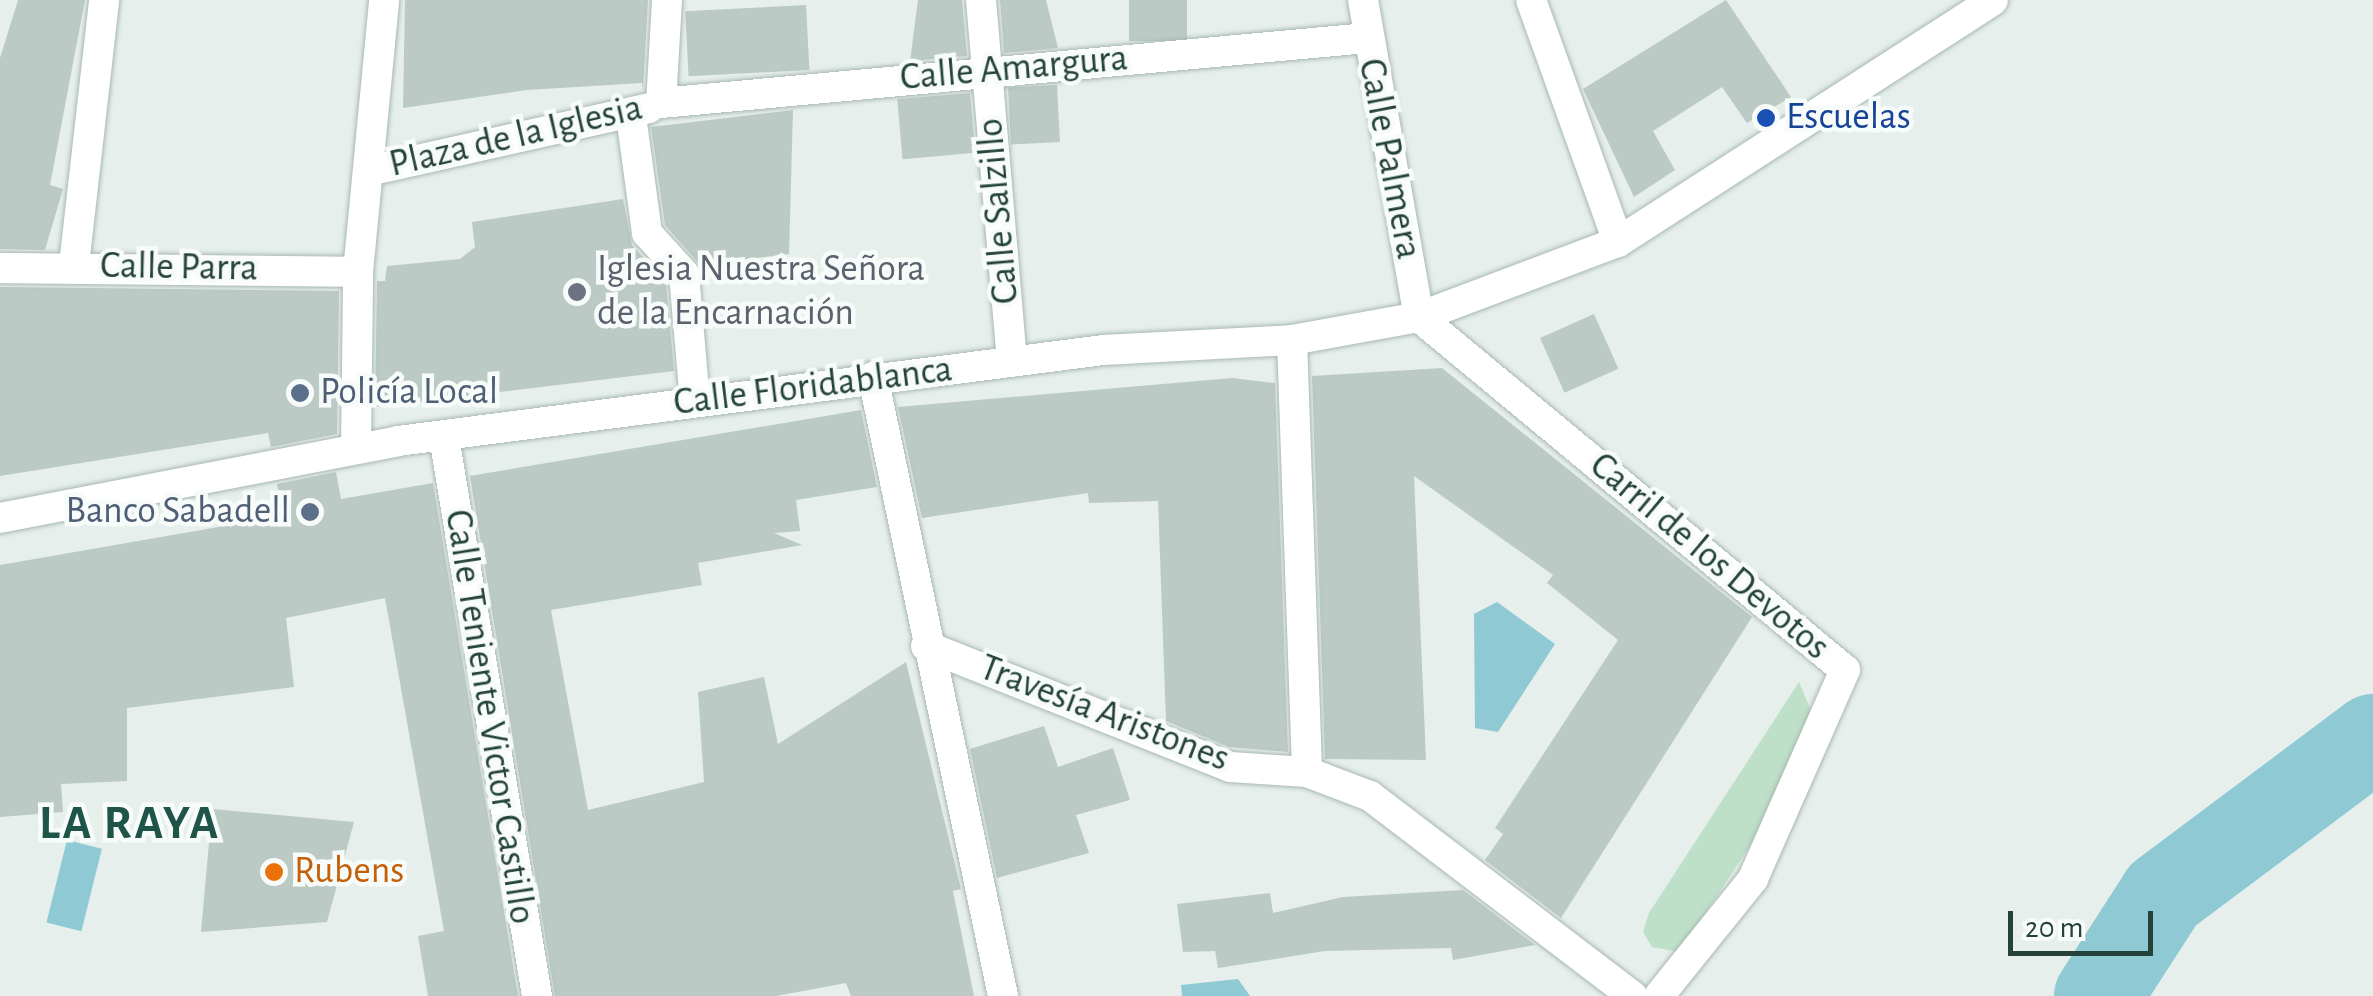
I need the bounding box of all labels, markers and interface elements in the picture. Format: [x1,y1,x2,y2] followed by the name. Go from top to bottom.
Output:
[898,36,1130,102] street label: Calle Amargura
[1347,55,1431,263] street label: Calle Palmera
[385,86,647,188] street label: Plaza de la Iglesia
[1786,95,1911,141] place label: Escuelas
[1755,107,1777,129] marker: Escuelas
[968,116,1030,306] street label: Calle Salzillo
[100,244,258,292] street label: Calle Parra
[597,247,925,336] place label: Iglesia Nuestra Señora de la Encarnación
[566,281,588,303] marker: Iglesia Nuestra Señora de la Encarnación
[671,347,955,427] street label: Calle Floridablanca
[320,370,498,416] place label: Policía Local
[289,382,311,404] marker: Policía Local
[1580,444,1838,670] street label: Carril de los Devotos
[65,489,290,535] place label: Banco Sabadell
[299,501,321,523] marker: Banco Sabadell
[434,507,544,927] street label: Calle Teniente Victor Castillo
[973,646,1235,782] street label: Travesía Aristones
[39,796,221,854] district label: LA RAYA
[294,849,404,895] place label: Rubens
[263,861,285,883] marker: Rubens
[2013,891,2158,953] scale bar
[2025,913,2083,943] text: 20 m

